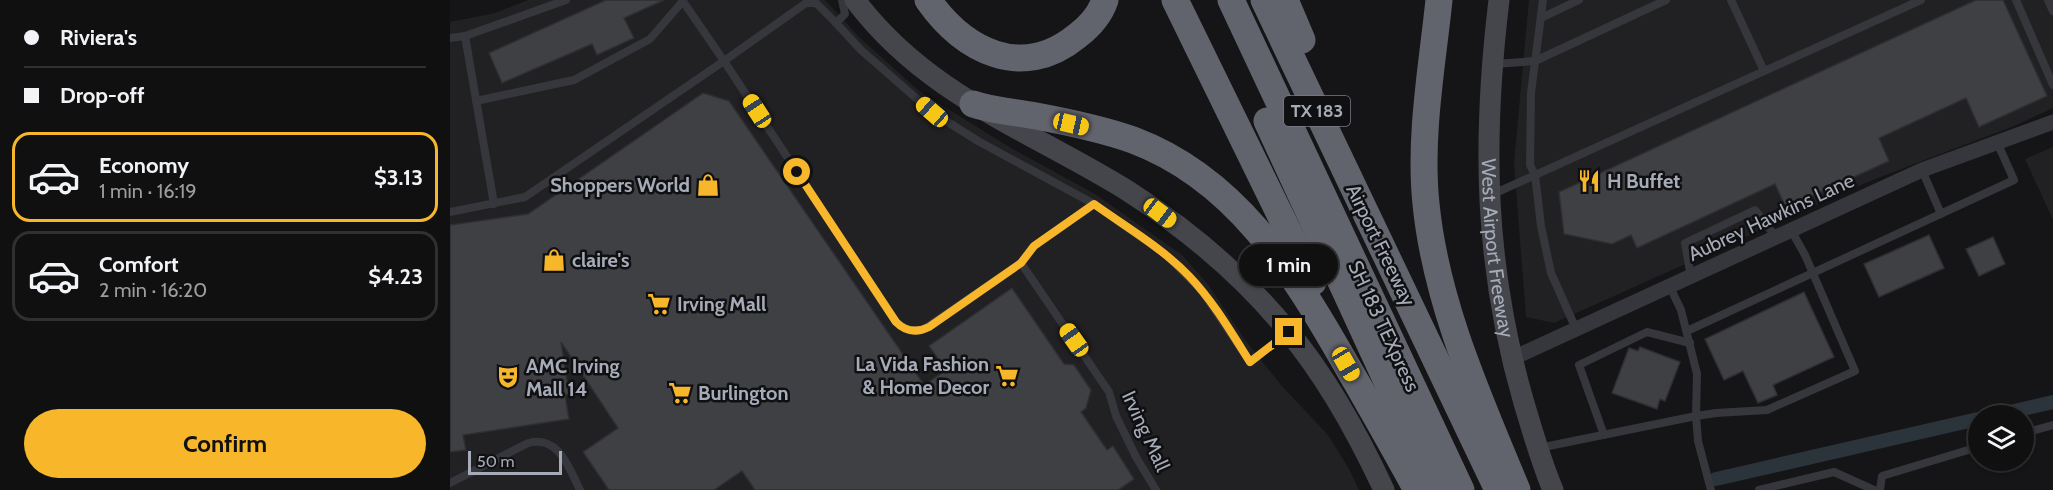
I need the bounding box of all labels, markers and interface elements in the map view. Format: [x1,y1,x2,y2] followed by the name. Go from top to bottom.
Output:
[60,24,137,51] text: Riviera's
[60,82,144,109] text: Drop-off
[740,91,774,131] car
[913,93,951,131] car
[1284,96,1350,126] road number: TX 183
[1051,111,1091,137] car
[27,150,81,204] icon: car
[99,152,189,179] text: Economy
[783,158,810,185] route start
[1477,158,1519,340] street label: West Airport Freeway
[374,164,423,191] text: $3.13
[1576,168,1602,194] restaurant icon: H Buffet
[1684,168,1858,266] street label: Aubrey Hawkins Lane
[1607,169,1680,193] place label: H Buffet
[695,172,721,198] shop icon: Shoppers World
[550,173,690,197] place label: Shoppers World
[99,179,197,203] text: 1 min · 16:19
[1341,180,1421,310] street label: Airport Freeway
[1140,195,1180,231] car
[1240,245,1338,287] callout: 1 min
[541,247,567,273] shop icon: claire's
[572,248,629,272] place label: claire's
[27,249,81,303] icon: car
[99,251,178,278] text: Comfort
[1266,253,1311,277] text: 1 min
[1343,257,1425,395] street label: SH 183 TEXpress
[368,263,423,290] text: $4.23
[99,278,207,302] text: 2 min · 16:20
[646,291,672,317] supermarket icon: Irving Mall
[677,292,766,316] place label: Irving Mall
[1275,318,1302,345] route end
[1056,320,1092,360] car
[1329,344,1363,384] car
[855,352,989,399] place label: La Vida Fashion & Home Decor
[526,354,620,401] place label: AMC Irving Mall 14
[994,363,1020,389] supermarket icon: La Vida Fashion & Home Decor
[495,364,521,390] theatre icon: AMC Irving Mall 14
[667,380,693,406] supermarket icon: Burlington
[698,381,788,405] place label: Burlington
[1117,387,1175,475] street label: Irving Mall
[1968,405,2034,471] map controls
[1968,405,2034,471] button: layers
[24,409,426,478] button: Confirm
[468,448,562,476] scale bar
[477,452,514,471] text: 50 m

